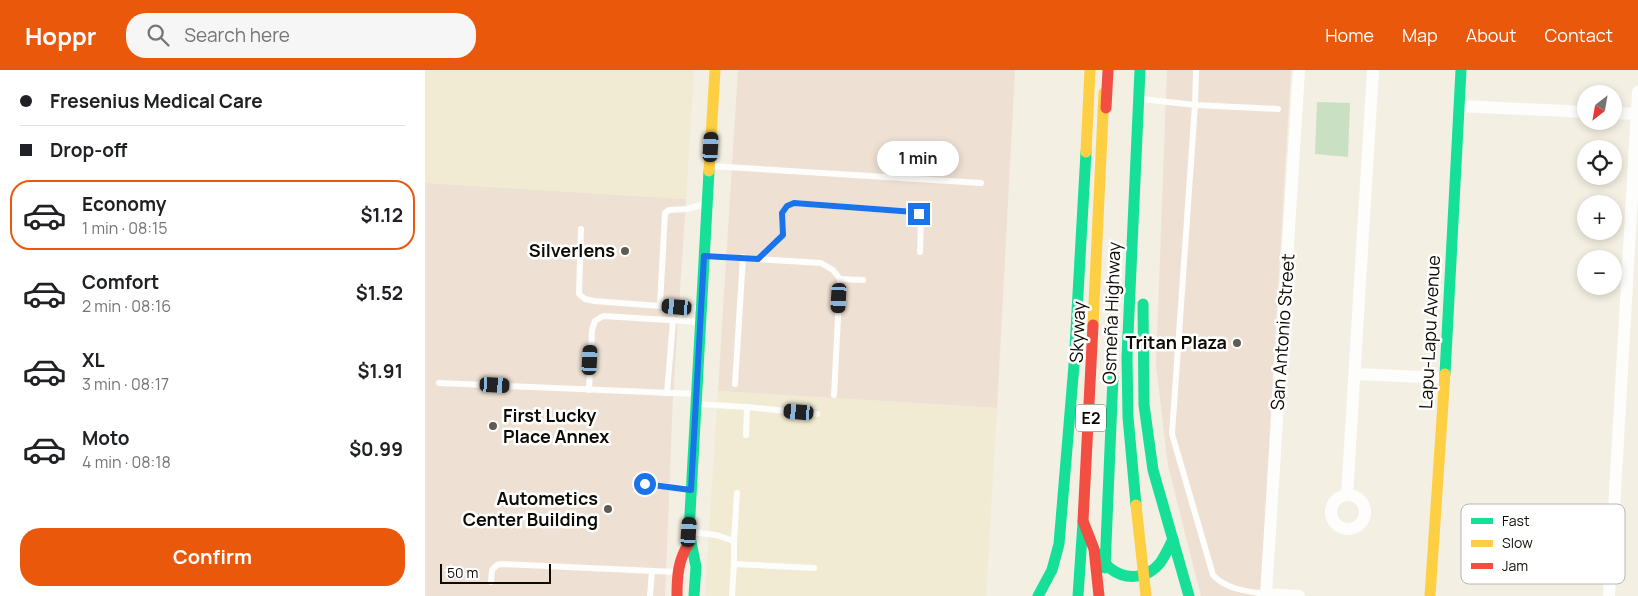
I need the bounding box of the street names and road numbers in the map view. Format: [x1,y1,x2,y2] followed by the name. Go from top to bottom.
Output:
[1097,241,1125,385] street label: Osmeña Highway
[1265,253,1299,411] street label: San Antonio Street
[1413,254,1445,409] street label: Lapu-Lapu Avenue
[1063,300,1091,363] street label: Skyway
[1076,404,1106,432] road number: E2

